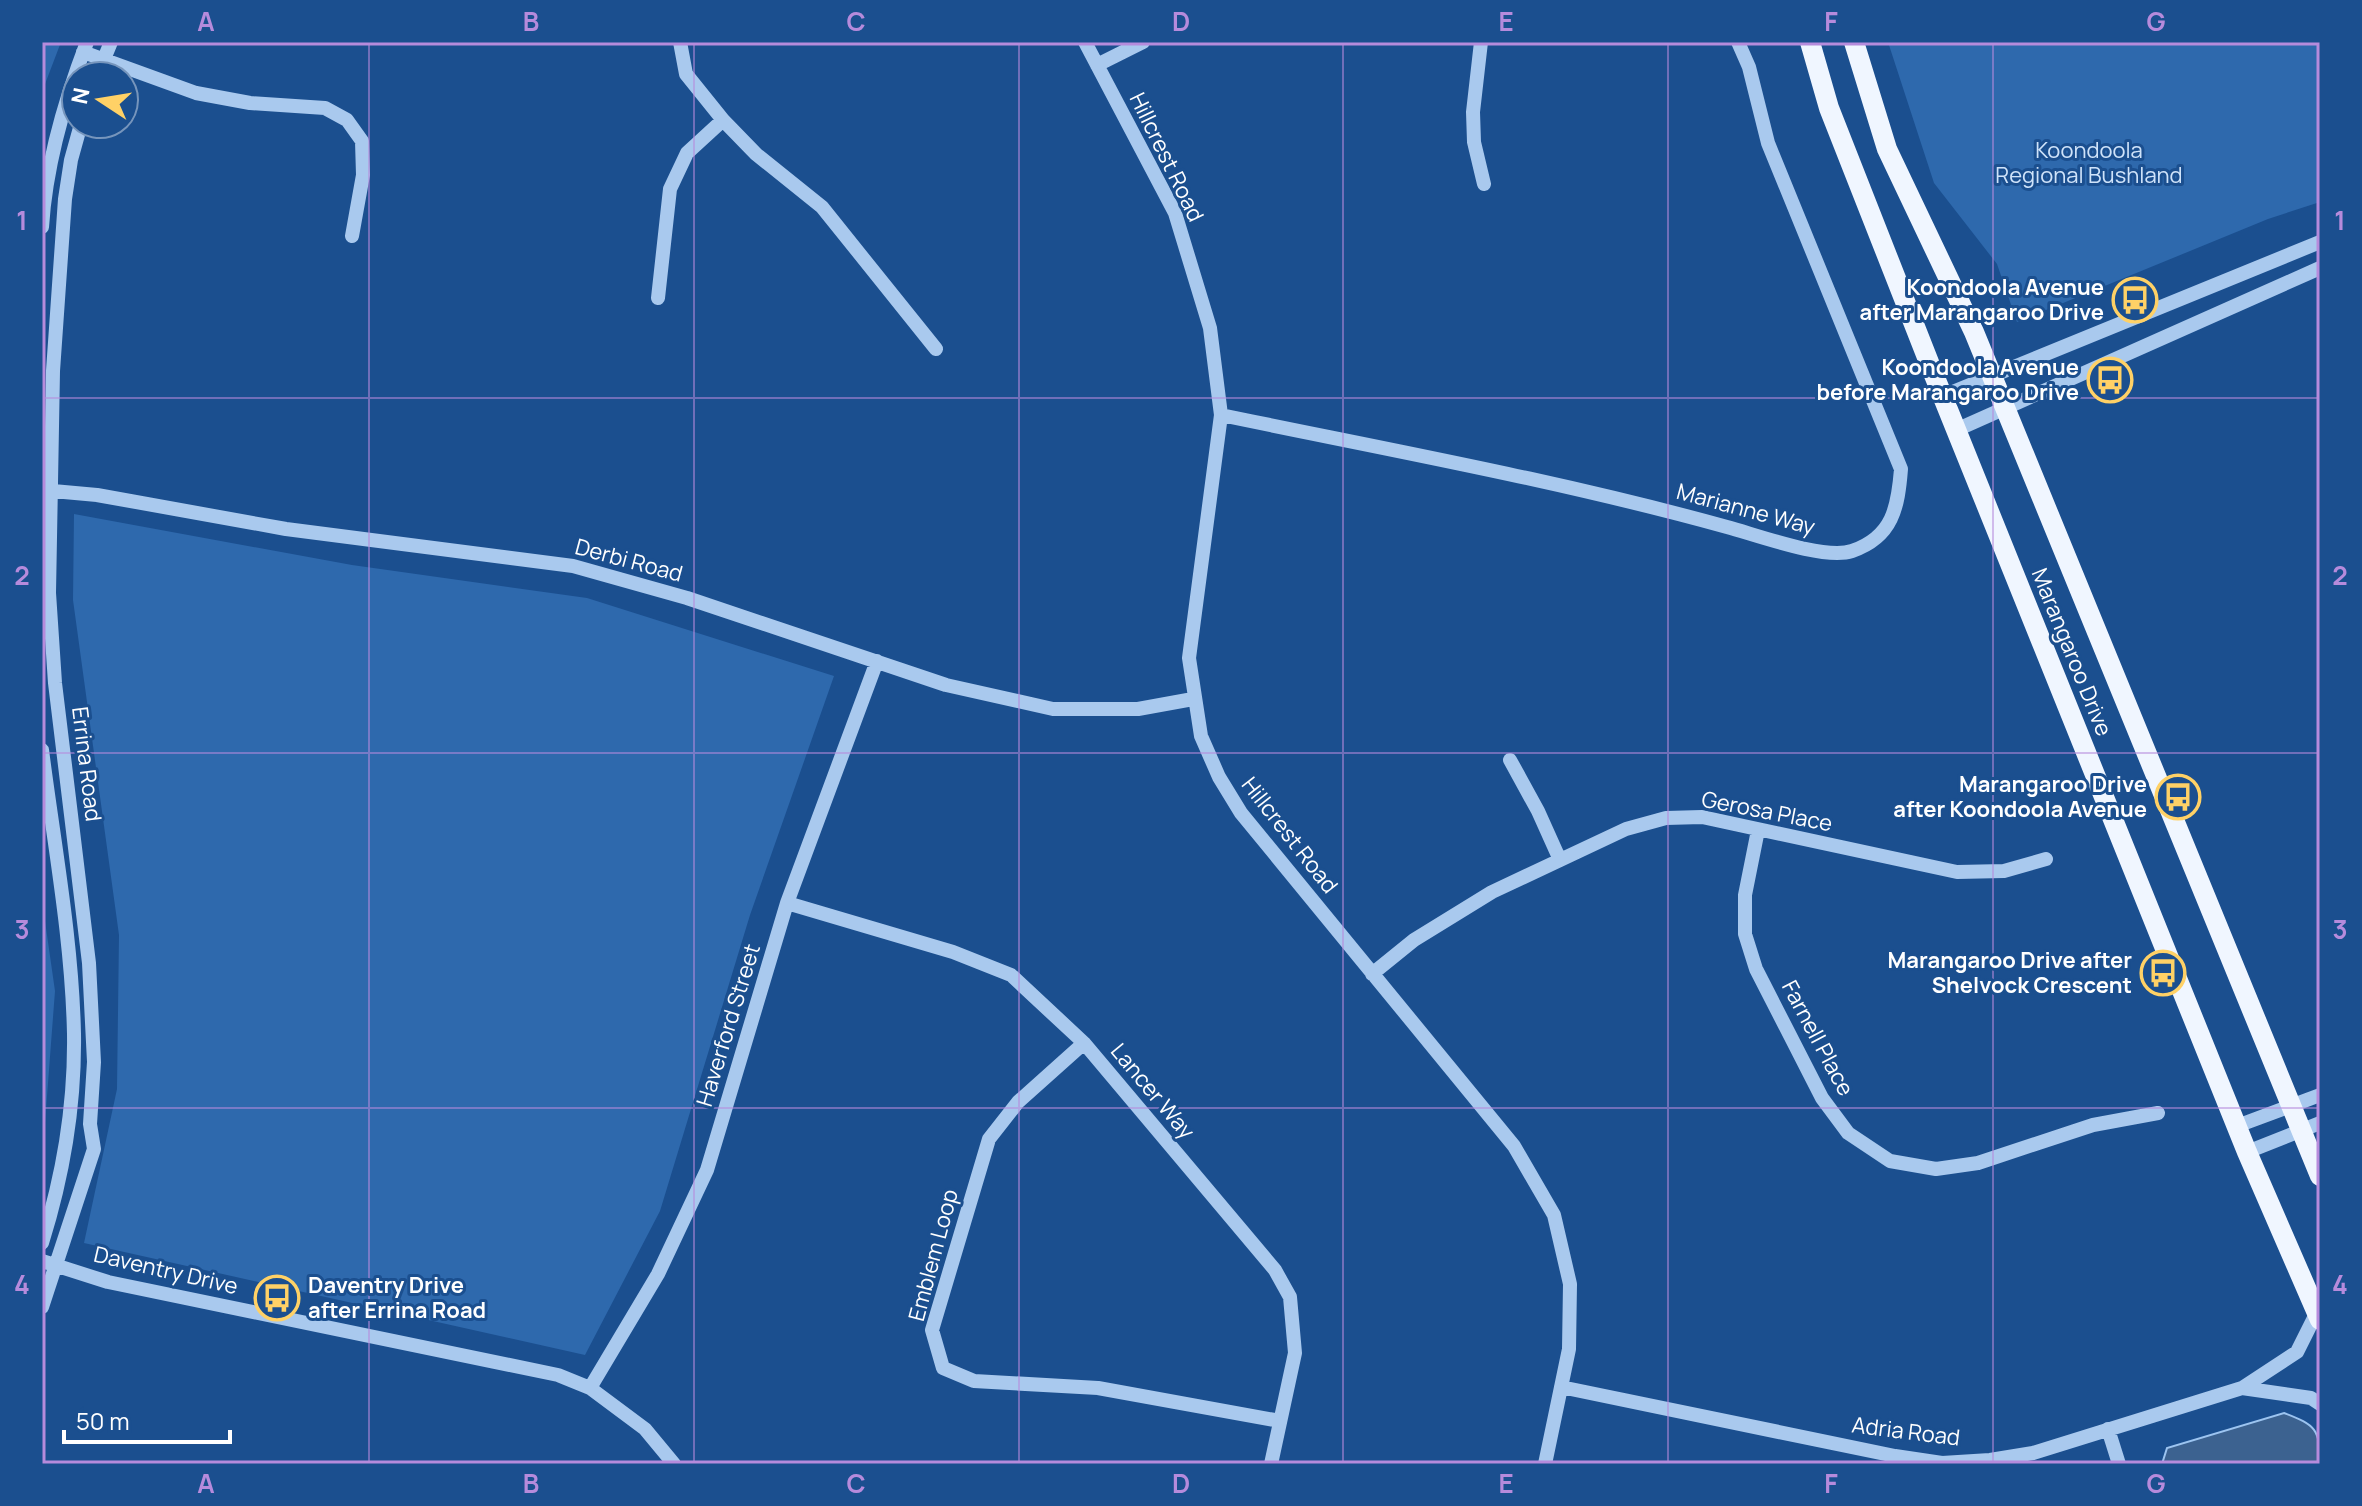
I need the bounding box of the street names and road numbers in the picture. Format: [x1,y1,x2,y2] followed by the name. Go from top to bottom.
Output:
[1123,87,1211,227] street label: Hillcrest Road
[1673,476,1819,542] street label: Marianne Way
[572,531,686,589] street label: Derbi Road
[2025,564,2119,740] street label: Marangaroo Drive
[65,705,109,823] street label: Errina Road
[1235,771,1345,899] street label: Hillcrest Road
[1699,784,1835,838] street label: Gerosa Place
[689,940,767,1110] street label: Haverford Street
[1775,975,1861,1101] street label: Farnell Place
[1104,1037,1202,1145] street label: Lancer Way
[901,1186,965,1324] street label: Emblem Loop
[91,1239,241,1301] street label: Daventry Drive
[1850,1409,1962,1453] street label: Adria Road

